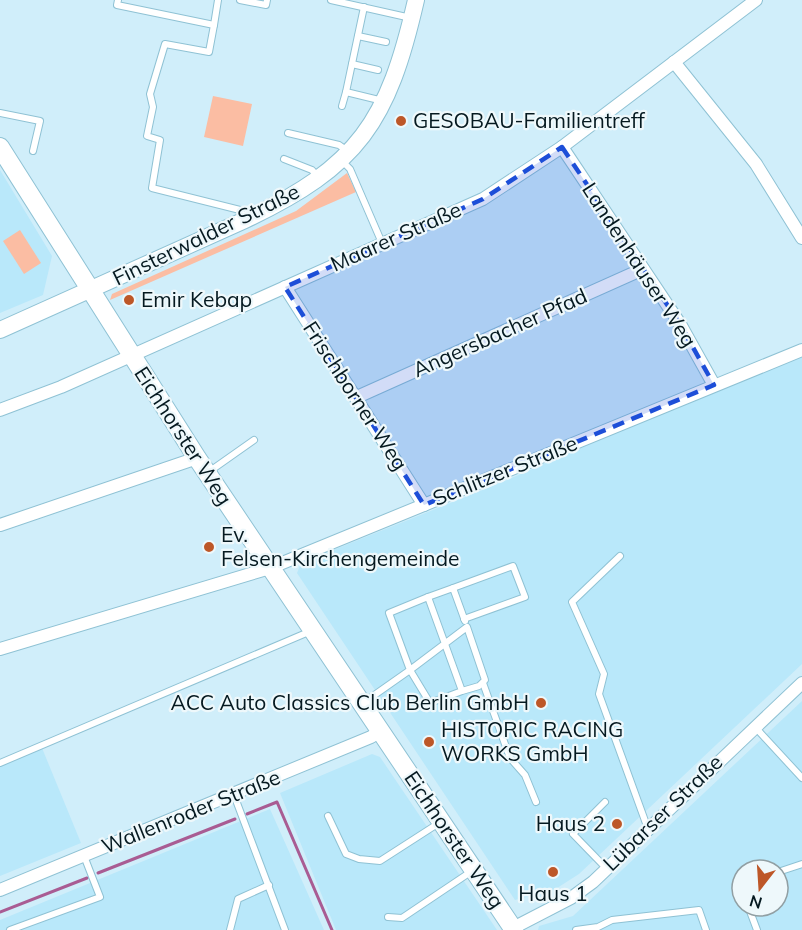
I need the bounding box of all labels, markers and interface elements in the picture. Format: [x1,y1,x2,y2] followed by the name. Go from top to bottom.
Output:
[413,107,646,133] place label: GESOBAU-Familientreff
[394,114,408,128] marker: GESOBAU-Familientreff
[577,177,703,352] street label: Landenhäuser Weg
[108,178,303,291] street label: Finsterwalder Straße
[326,196,465,277] street label: Maarer Straße
[408,282,591,382] street label: Angersbacher Pfad
[141,286,252,312] place label: Emir Kebap
[122,293,136,307] marker: Emir Kebap
[298,316,414,475] street label: Frischborner Weg
[129,361,238,510] street label: Eichhorster Weg
[429,429,581,511] street label: Schlitzer Straße
[221,521,459,571] place label: Ev. Felsen-Kirchengemeinde
[202,540,216,554] marker: Ev. Felsen-Kirchengemeinde
[171,689,529,715] place label: ACC Auto Classics Club Berlin GmbH
[534,696,548,710] marker: ACC Auto Classics Club Berlin GmbH
[441,716,623,766] place label: HISTORIC RACING WORKS GmbH
[422,735,436,749] marker: HISTORIC RACING WORKS GmbH
[597,749,728,876] street label: Lübarser Straße
[98,763,284,859] street label: Wallenroder Straße
[399,766,510,913] street label: Eichhorster Weg
[536,810,605,836] place label: Haus 2
[610,817,624,831] marker: Haus 2
[730,858,790,918] north arrow
[546,865,560,879] marker: Haus 1
[518,880,588,906] place label: Haus 1
[747,891,764,914] text: N

